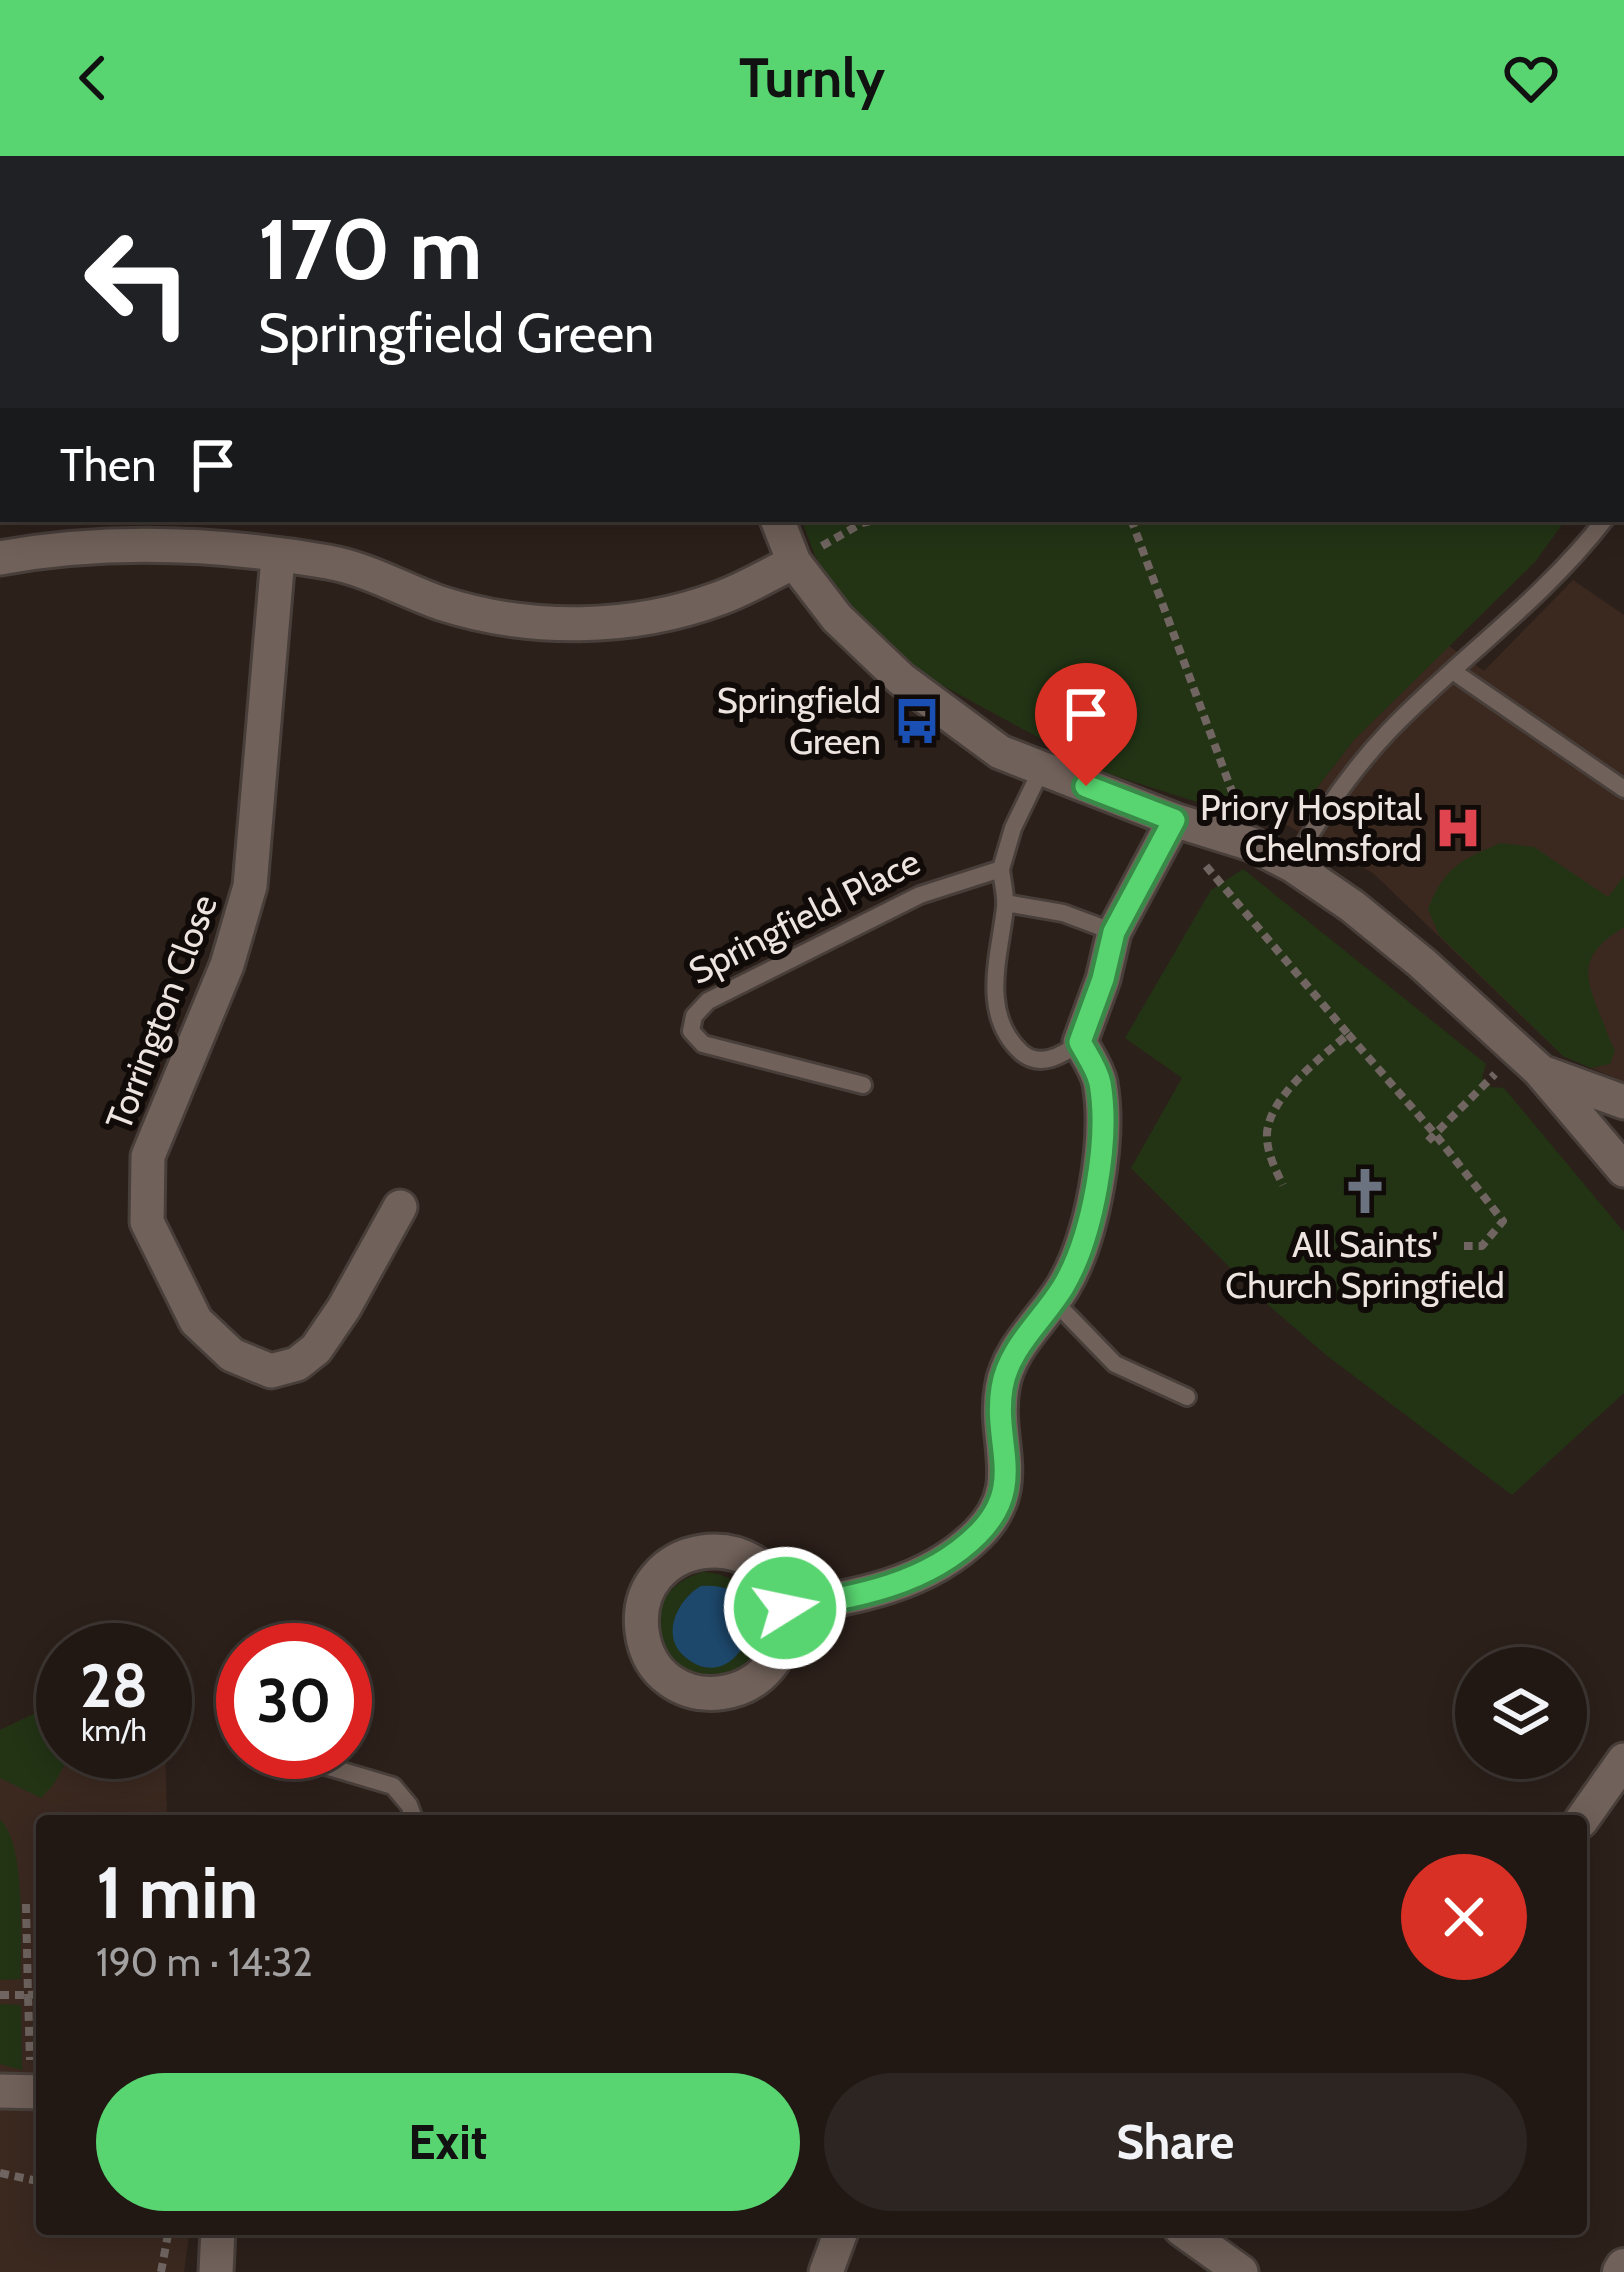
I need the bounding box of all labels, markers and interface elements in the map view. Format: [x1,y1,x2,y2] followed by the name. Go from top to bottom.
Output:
[60,45,126,111] icon: back
[739,45,885,111] text: Turnly
[1498,45,1564,111] icon: heart
[258,198,482,300] text: 170 m
[60,204,216,360] icon: left
[258,300,654,366] text: Springfield Green
[180,432,246,498] icon: arrive
[60,438,156,492] text: Then
[1035,663,1137,786] pin
[717,678,881,763] place label: Springfield Green
[1053,681,1119,747] icon: arrive
[892,696,942,746] bus stop icon: Springfield Green
[1200,785,1422,870] place label: Priory Hospital Chelmsford
[1433,803,1483,853] hospital icon: Priory Hospital Chelmsford
[681,839,927,993] street label: Springfield Place
[96,888,226,1136] street label: Torrington Close
[1340,1166,1390,1216] church icon: All Saints' Church Springfield
[1225,1222,1505,1307] place label: All Saints' Church Springfield
[722,1545,848,1671] position arrow
[216,1623,372,1779] speed limit sign: 30
[1455,1647,1587,1779] map controls
[1455,1647,1587,1779] button: layers
[80,1649,148,1722] text: 28
[81,1712,147,1749] text: km/h
[96,1849,258,1936] text: 1 min
[1401,1854,1527,1980] button: close
[96,1938,313,1986] text: 190 m · 14:32
[96,2073,800,2211] button: Exit
[824,2073,1527,2211] button: Share

